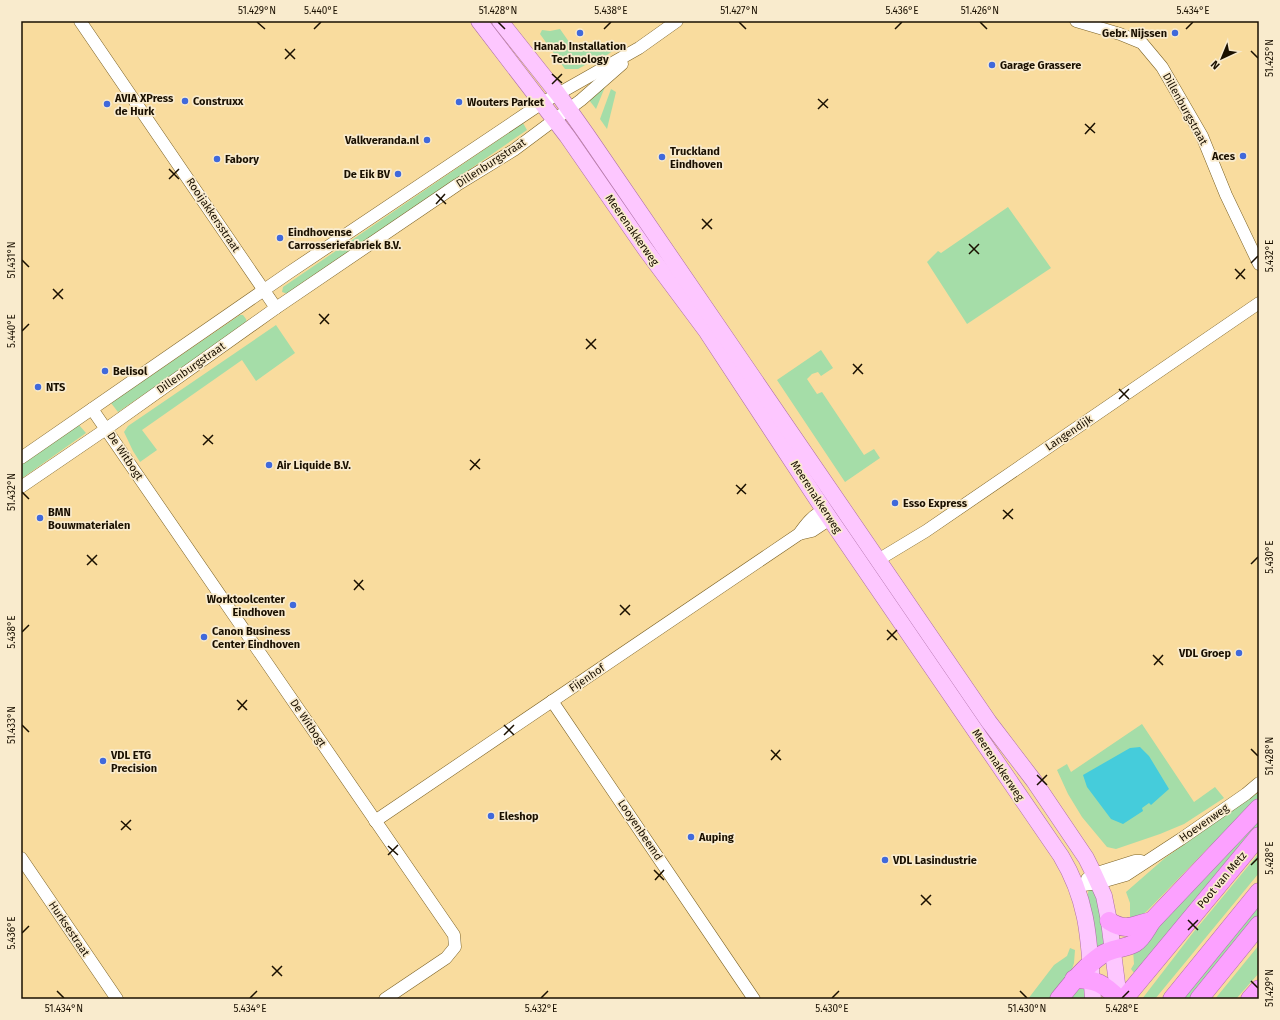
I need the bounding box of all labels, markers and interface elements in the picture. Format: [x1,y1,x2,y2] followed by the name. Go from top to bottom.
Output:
[238,5,276,17] text: 51.429°N
[304,5,338,17] text: 5.440°E
[479,5,517,17] text: 51.428°N
[594,5,628,17] text: 5.438°E
[720,5,758,17] text: 51.427°N
[885,5,919,17] text: 5.436°E
[961,5,999,17] text: 51.426°N
[1176,5,1210,17] text: 5.434°E
[1102,27,1167,40] place label: Gebr. Nijssen
[575,28,585,38] marker: Hanab Installation Technology
[1170,28,1180,38] marker: Gebr. Nijssen
[1202,38,1242,78] north arrow
[1264,39,1276,77] text: 51.425°N
[534,40,626,66] place label: Hanab Installation Technology
[1208,58,1223,72] text: N
[1000,59,1081,72] place label: Garage Grassere
[987,60,997,70] marker: Garage Grassere
[1160,71,1210,147] street label: Dillenburgstraat
[114,92,174,118] place label: AVIA XPress de Hurk
[193,95,244,108] place label: Construxx
[180,96,190,106] marker: Construxx
[467,96,545,109] place label: Wouters Parket
[454,97,464,107] marker: Wouters Parket
[102,99,112,109] marker: AVIA XPress de Hurk
[344,134,420,147] place label: Valkveranda.nl
[422,135,432,145] marker: Valkveranda.nl
[454,136,528,190] street label: Dillenburgstraat
[670,145,723,171] place label: Truckland Eindhoven
[1211,150,1236,163] place label: Aces
[1238,151,1248,161] marker: Aces
[657,152,667,162] marker: Truckland Eindhoven
[225,153,259,166] place label: Fabory
[212,154,222,164] marker: Fabory
[344,168,391,181] place label: De Eik BV
[393,169,403,179] marker: De Eik BV
[183,175,243,255] street label: Rooijakkersstraat
[603,192,662,268] street label: Meerenakkerweg
[288,226,401,252] place label: Eindhovense Carrosseriefabriek B.V.
[275,233,285,243] marker: Eindhovense Carrosseriefabriek B.V.
[1264,240,1276,272] text: 5.432°E
[6,241,18,279] text: 51.431°N
[6,314,18,348] text: 5.440°E
[154,340,228,396] street label: Dillenburgstraat
[113,365,148,378] place label: Belisol
[100,366,110,376] marker: Belisol
[46,381,66,394] place label: NTS
[33,382,43,392] marker: NTS
[1043,412,1095,454] street label: Langendijk
[104,430,146,482] street label: De Witbogt
[788,458,844,536] street label: Meerenakkerweg
[276,459,351,472] place label: Air Liquide B.V.
[264,460,274,470] marker: Air Liquide B.V.
[6,473,18,511] text: 51.432°N
[903,497,968,510] place label: Esso Express
[890,498,900,508] marker: Esso Express
[48,506,130,532] place label: BMN Bouwmaterialen
[35,513,45,523] marker: BMN Bouwmaterialen
[1264,540,1276,574] text: 5.430°E
[207,593,286,619] place label: Worktoolcenter Eindhoven
[288,600,298,610] marker: Worktoolcenter Eindhoven
[6,615,18,649] text: 5.438°E
[212,625,300,651] place label: Canon Business Center Eindhoven
[199,632,209,642] marker: Canon Business Center Eindhoven
[1178,647,1231,660] place label: VDL Groep
[1234,648,1244,658] marker: VDL Groep
[567,661,608,695] street label: Fijenhof
[287,697,329,749] street label: De Witbogt
[6,706,18,744] text: 51.433°N
[969,727,1027,804] street label: Meerenakkerweg
[1264,737,1276,775] text: 51.428°N
[110,749,157,775] place label: VDL ETG Precision
[98,756,108,766] marker: VDL ETG Precision
[615,797,665,863] street label: Looyenbeemd
[1177,801,1231,845] street label: Hoevenweg
[499,810,539,823] place label: Eleshop
[486,811,496,821] marker: Eleshop
[698,831,735,844] place label: Auping
[686,832,696,842] marker: Auping
[1264,841,1276,875] text: 5.428°E
[1195,849,1250,911] street label: Poot van Metz
[892,854,977,867] place label: VDL Lasindustrie
[880,855,890,865] marker: VDL Lasindustrie
[46,899,92,959] street label: Hurksestraat
[6,916,18,950] text: 5.436°E
[1264,969,1276,1007] text: 51.429°N
[45,1003,83,1015] text: 51.434°N
[233,1003,267,1015] text: 5.434°E
[525,1003,557,1015] text: 5.432°E
[815,1003,849,1015] text: 5.430°E
[1008,1003,1046,1015] text: 51.430°N
[1105,1003,1139,1015] text: 5.428°E

